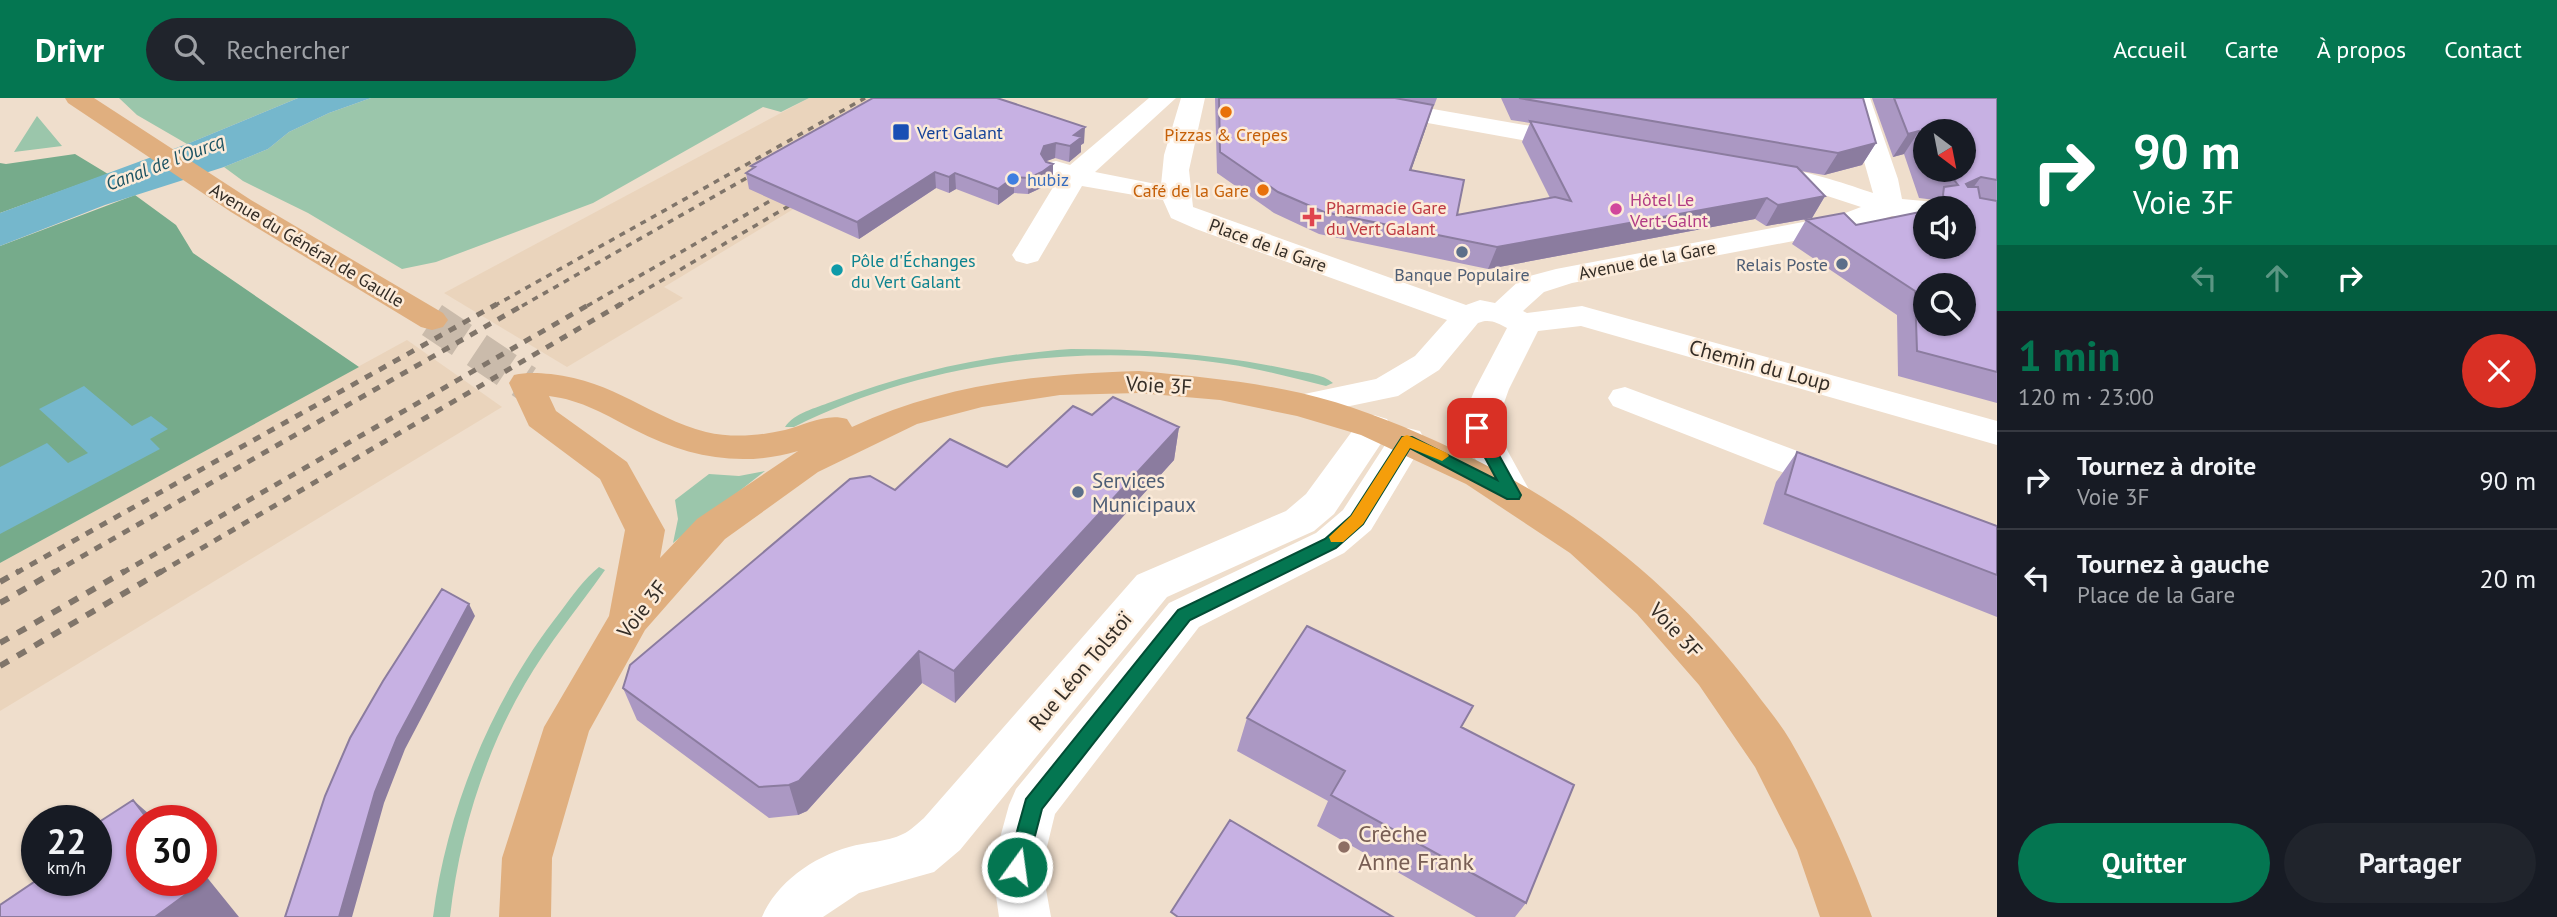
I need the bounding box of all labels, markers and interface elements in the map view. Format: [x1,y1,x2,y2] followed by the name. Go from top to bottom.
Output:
[146,18,636,81] search box
[35,28,104,71] text: Drivr
[170,30,208,68] icon: search
[226,33,349,66] text: Rechercher
[2113,34,2187,65] text: Accueil
[2225,34,2279,65] text: Carte
[2317,34,2406,65] text: À propos
[2444,34,2522,65] text: Contact
[1218,104,1234,120] marker: Pizzas & Crepes
[1913,119,1976,182] north arrow
[1913,119,1976,336] map controls
[2133,119,2240,183] text: 90 m
[916,121,1003,144] place label: Vert Galant
[891,122,911,142] marker: Vert Galant
[1164,123,1288,146] place label: Pizzas & Crepes
[2018,126,2109,217] icon: right
[102,128,228,196] water label: Canal de l'Ourcq
[1027,168,1069,191] place label: hubiz
[1005,171,1021,187] marker: hubiz
[206,178,408,312] street label: Avenue du Général de Gaulle
[1133,179,1249,202] place label: Café de la Gare
[2133,181,2234,223] text: Voie 3F
[1255,182,1271,198] marker: Café de la Gare
[1629,188,1708,232] place label: Hôtel Le Vert-Galnt
[1326,196,1447,240] place label: Pharmacie Gare du Vert Galant
[1913,196,1976,259] button: sound
[1608,201,1624,217] marker: Hôtel Le Vert-Galnt
[1304,209,1320,225] marker: Pharmacie Gare du Vert Galant
[1206,213,1330,277] street label: Place de la Gare
[1577,235,1717,285] street label: Avenue de la Gare
[1454,244,1470,260] marker: Banque Populaire
[851,249,976,293] place label: Pôle d'Échanges du Vert Galant
[1736,253,1828,276] place label: Relais Poste
[1834,256,1850,272] marker: Relais Poste
[2185,259,2223,297] icon: left
[2258,259,2296,297] icon: ahead
[2331,259,2369,297] icon: right
[829,262,845,278] marker: Pôle d'Échanges du Vert Galant
[1394,263,1530,286] place label: Banque Populaire
[1913,273,1976,336] button: search
[2018,328,2120,383] text: 1 min
[1686,333,1834,397] street label: Chemin du Loup
[2462,334,2536,408] button: close
[1124,370,1193,400] street label: Voie 3F
[2018,382,2154,411] text: 120 m · 23:00
[1447,398,1507,458] pin
[1458,409,1496,447] icon: arrive
[2077,449,2256,482] text: Tournez à droite
[2018,461,2056,499] icon: right
[2480,464,2536,497] text: 90 m
[1092,467,1196,518] place label: Services Municipaux
[2077,482,2149,511] text: Voie 3F
[1070,484,1086,500] marker: Services Municipaux
[2077,547,2269,580] text: Tournez à gauche
[2018,559,2056,597] icon: left
[2480,562,2536,595] text: 20 m
[610,575,673,644] street label: Voie 3F
[2077,580,2235,609] text: Place de la Gare
[1643,596,1708,663] street label: Voie 3F
[1023,606,1138,736] street label: Rue Léon Tolstoï
[126,805,217,896] speed limit sign: 30
[47,818,86,864] text: 22
[1358,818,1474,877] place label: Crèche Anne Frank
[2018,823,2270,903] button: Quitter
[2284,823,2536,903] button: Partager
[980,830,1054,904] position arrow
[1336,839,1352,855] marker: Crèche Anne Frank
[47,856,86,879] text: km/h

